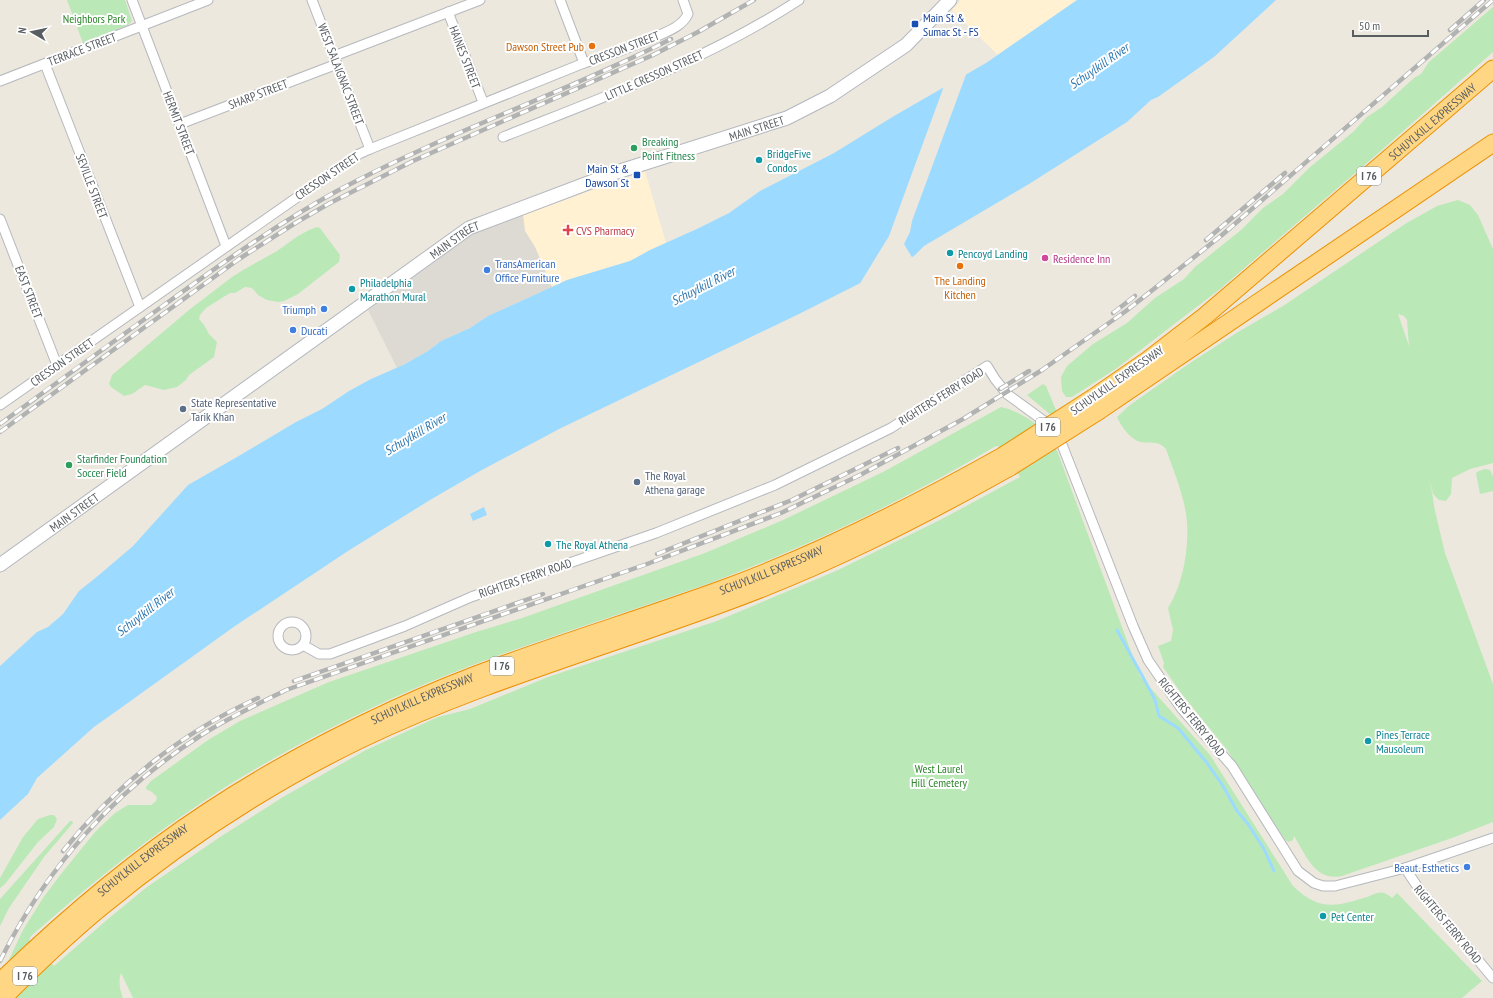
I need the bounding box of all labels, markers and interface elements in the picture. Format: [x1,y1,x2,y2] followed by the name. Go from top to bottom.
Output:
[923,10,979,39] place label: Main St & Sumac St - FS
[63,11,126,26] park label: Neighbors Park
[12,12,52,52] north arrow
[1353,12,1428,38] scale bar
[1359,18,1380,33] text: 50 m
[910,19,920,29] marker: Main St & Sumac St - FS
[315,21,368,127] street label: WEST SALAIGNAC STREET
[446,23,484,91] street label: HAINES STREET
[15,26,30,34] text: N
[587,27,662,68] street label: CRESSON STREET
[46,29,119,69] street label: TERRACE STREET
[1066,38,1134,93] water label: Schuylkill River
[506,39,584,54] place label: Dawson Street Pub
[587,41,597,51] marker: Dawson Street Pub
[603,46,706,103] street label: LITTLE CRESSON STREET
[226,76,290,112] street label: SHARP STREET
[1385,79,1479,163] street label: SCHUYLKILL EXPRESSWAY
[160,89,198,158] street label: HERMIT STREET
[727,112,786,144] street label: MAIN STREET
[642,134,695,163] place label: Breaking Point Fitness
[629,143,639,153] marker: Breaking Point Fitness
[767,146,811,175] place label: BridgeFive Condos
[292,149,362,203] street label: CRESSON STREET
[73,151,111,221] street label: SEVILLE STREET
[754,155,764,165] marker: BridgeFive Condos
[585,161,630,190] place label: Main St & Dawson St
[1357,167,1381,185] road number: I 76
[632,170,642,180] marker: Main St & Dawson St
[426,217,482,262] street label: MAIN STREET
[576,223,635,238] place label: CVS Pharmacy
[563,225,573,235] marker: CVS Pharmacy
[958,246,1028,261] place label: Pencoyd Landing
[945,248,955,258] marker: Pencoyd Landing
[1053,251,1110,266] place label: Residence Inn
[1040,253,1050,263] marker: Residence Inn
[495,256,560,285] place label: TransAmerican Office Furniture
[955,261,965,271] marker: The Landing Kitchen
[668,262,740,309] water label: Schuylkill River
[12,263,46,321] street label: EAST STREET
[482,265,492,275] marker: TransAmerican Office Furniture
[934,273,986,302] place label: The Landing Kitchen
[360,275,426,304] place label: Philadelphia Marathon Mural
[347,284,357,294] marker: Philadelphia Marathon Mural
[282,302,316,317] place label: Triumph
[319,304,329,314] marker: Triumph
[301,323,327,338] place label: Ducati
[288,325,298,335] marker: Ducati
[27,334,97,389] street label: CRESSON STREET
[1067,342,1167,418] street label: SCHUYLKILL EXPRESSWAY
[896,364,986,428] street label: RIGHTERS FERRY ROAD
[191,395,277,424] place label: State Representative Tarik Khan
[178,404,188,414] marker: State Representative Tarik Khan
[381,408,451,459] water label: Schuylkill River
[1036,418,1060,436] road number: I 76
[77,451,167,480] place label: Starfinder Foundation Soccer Field
[64,460,74,470] marker: Starfinder Foundation Soccer Field
[645,468,705,497] place label: The Royal Athena garage
[632,477,642,487] marker: The Royal Athena garage
[46,489,102,535] street label: MAIN STREET
[556,537,628,552] place label: The Royal Athena
[543,539,553,549] marker: The Royal Athena
[717,541,826,597] street label: SCHUYLKILL EXPRESSWAY
[476,555,574,601] street label: RIGHTERS FERRY ROAD
[113,583,179,640] water label: Schuylkill River
[490,657,514,675] road number: I 76
[368,669,476,727] street label: SCHUYLKILL EXPRESSWAY
[1156,674,1228,760] street label: RIGHTERS FERRY ROAD
[1376,727,1430,756] place label: Pines Terrace Mausoleum
[1363,736,1373,746] marker: Pines Terrace Mausoleum
[911,761,967,790] park label: West Laurel Hill Cemetery
[94,820,191,899] street label: SCHUYLKILL EXPRESSWAY
[1394,860,1459,875] place label: Beaut. Esthetics
[1462,862,1472,872] marker: Beaut. Esthetics
[1411,882,1485,966] street label: RIGHTERS FERRY ROAD
[1331,909,1374,924] place label: Pet Center
[1318,911,1328,921] marker: Pet Center
[13,967,37,985] road number: I 76

